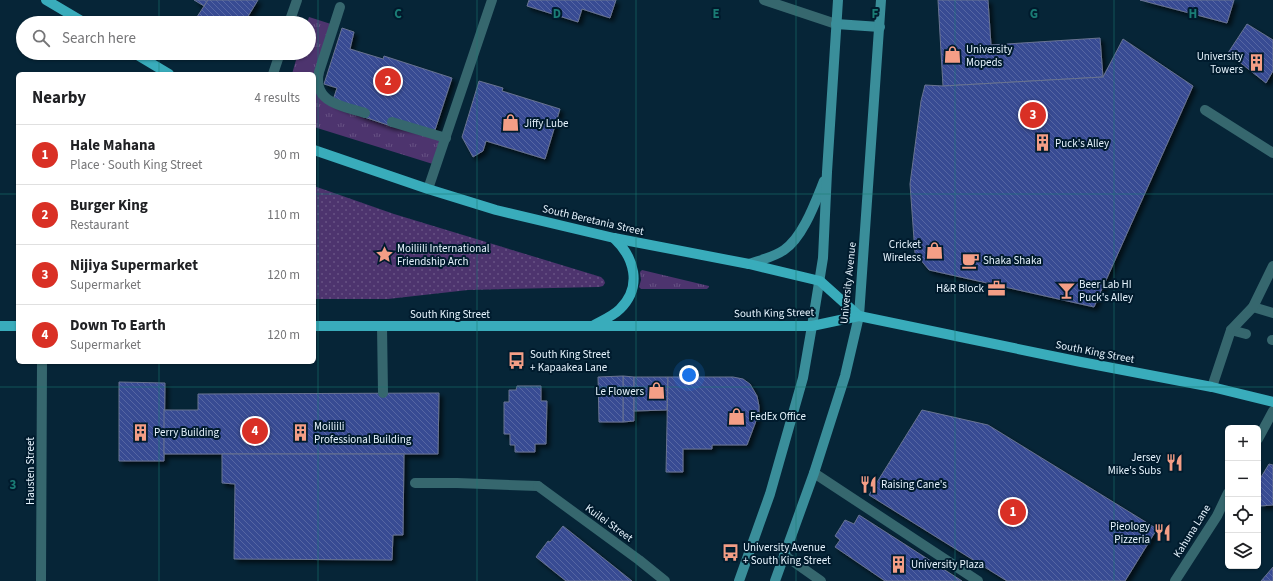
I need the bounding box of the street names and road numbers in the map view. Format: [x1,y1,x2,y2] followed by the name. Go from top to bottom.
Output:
[541,201,646,239] street label: South Beretania Street
[836,241,860,325] street label: University Avenue
[734,305,814,321] street label: South King Street
[410,307,490,322] street label: South King Street
[1054,337,1136,367] street label: South King Street
[23,437,38,505] street label: Hausten Street
[582,501,636,546] street label: Kuilei Street
[1170,501,1215,560] street label: Kahuna Lane

